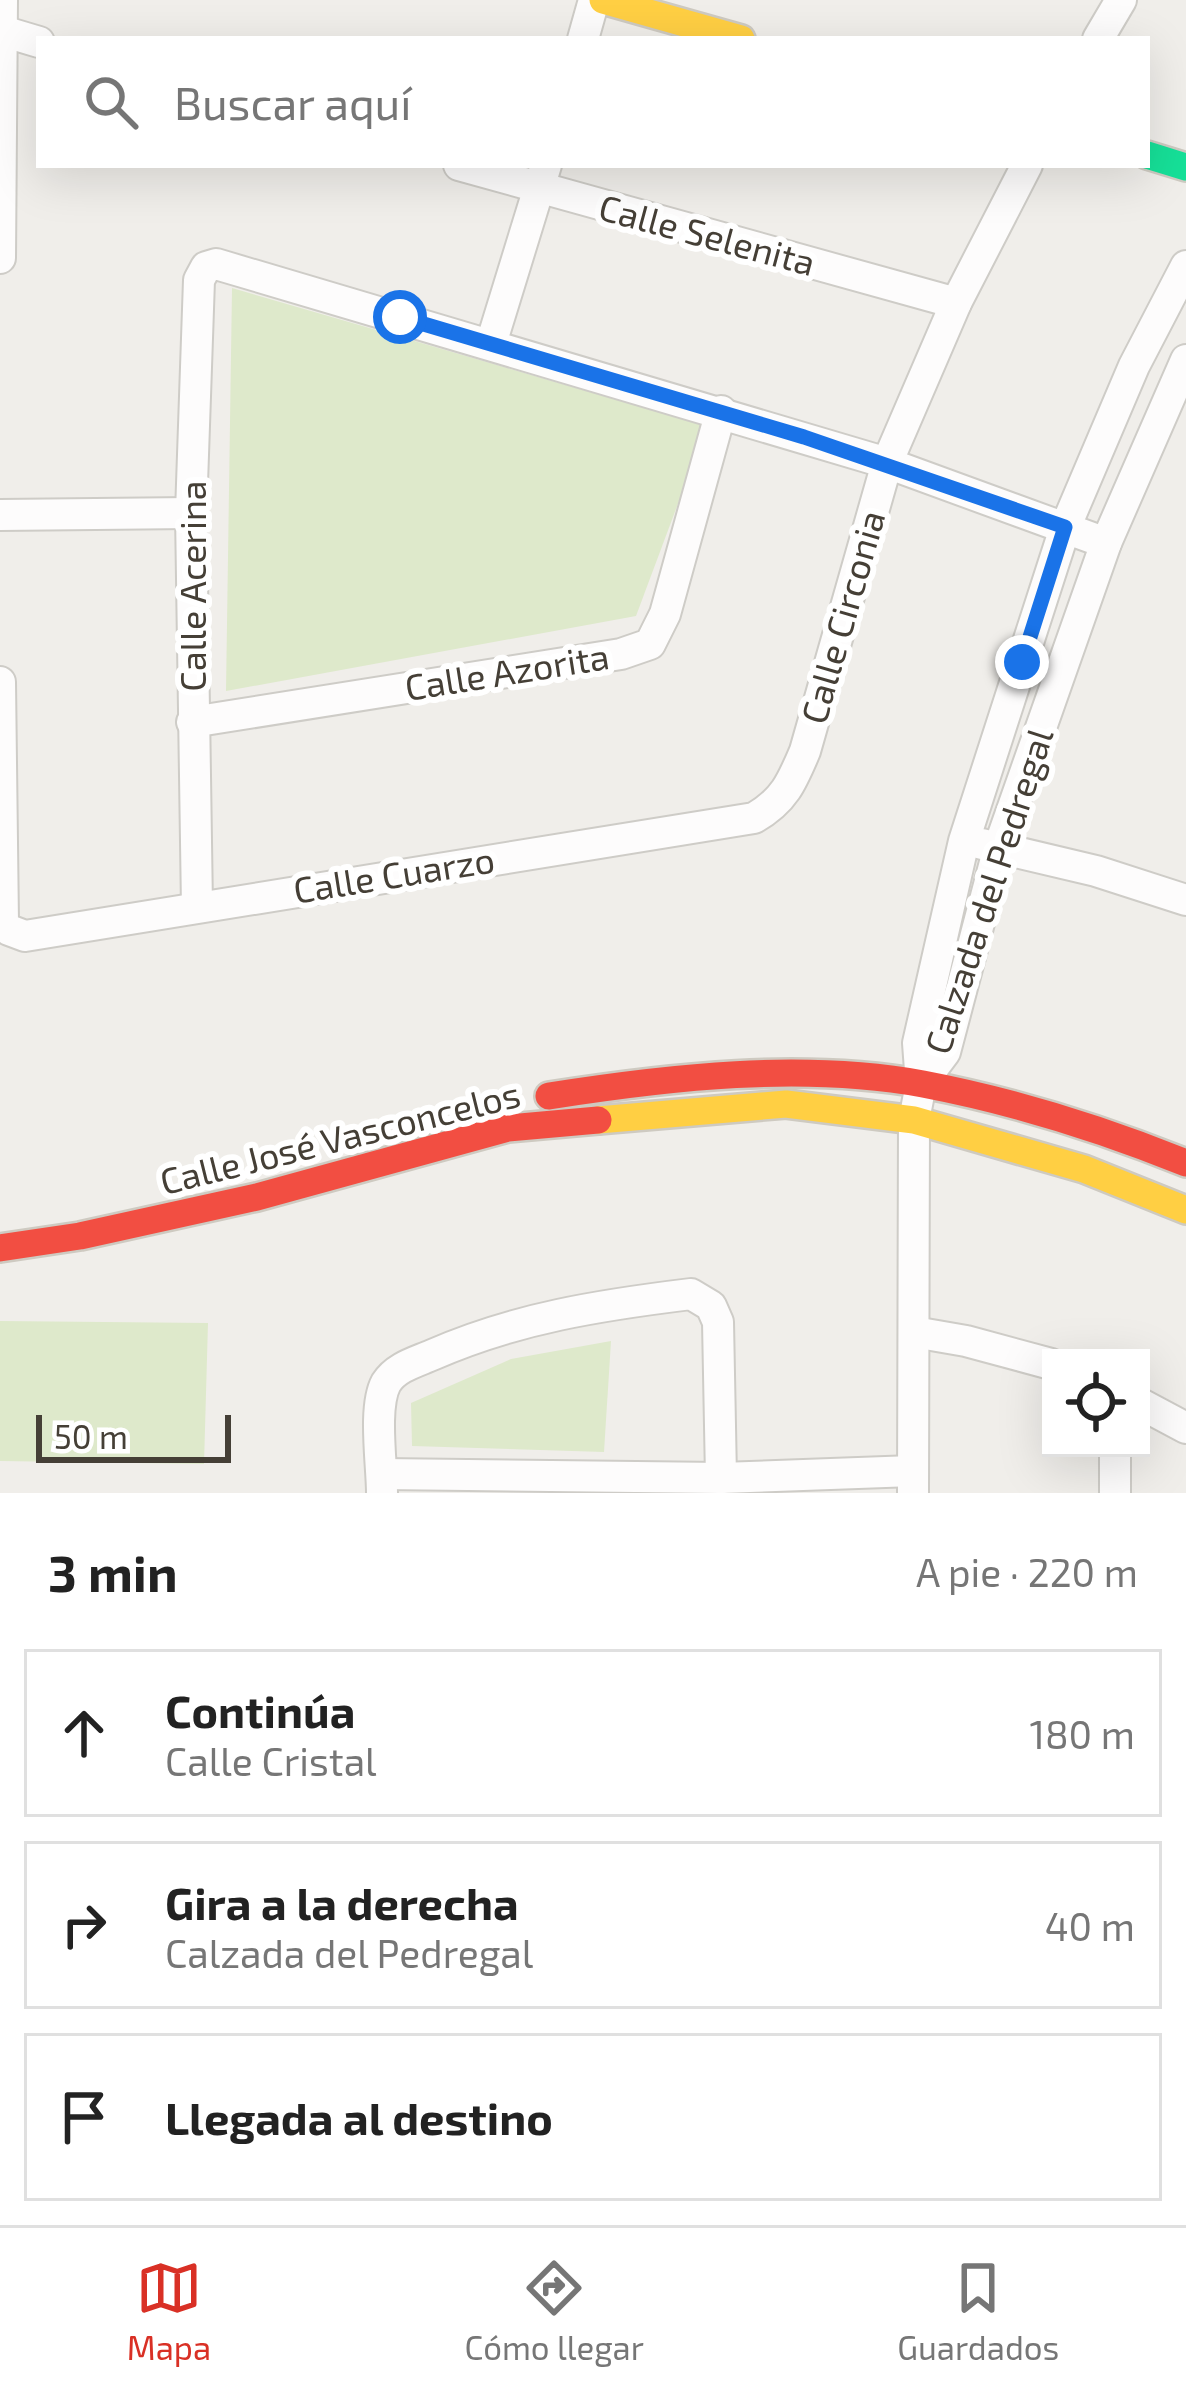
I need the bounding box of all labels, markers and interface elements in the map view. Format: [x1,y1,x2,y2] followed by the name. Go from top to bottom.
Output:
[36,36,1150,168] search box
[78,69,144,135] icon: search
[174,75,411,129] text: Buscar aquí
[595,184,820,283] street label: Calle Selenita
[373,290,427,344] route start
[170,480,213,692] street label: Calle Acerina
[791,505,893,728] street label: Calle Circonia
[402,633,612,708] street label: Calle Azorita
[995,635,1049,689] route end
[915,722,1061,1059] street label: Calzada del Pedregal
[290,836,497,911] street label: Calle Cuarzo
[155,1071,524,1202] street label: Calle José Vasconcelos
[1042,1349,1150,1457] map controls
[1042,1349,1150,1457] button: locate
[36,1409,231,1462] scale bar
[54,1416,128,1456] text: 50 m
[48,1541,178,1602] text: 3 min
[916,1548,1138,1595] text: A pie · 220 m
[165,1683,355,1737] text: Continúa
[51,1700,117,1766] icon: ahead
[1029,1710,1135,1757] text: 180 m
[165,1737,377,1784] text: Calle Cristal
[165,1875,519,1929] text: Gira a la derecha
[51,1892,117,1958] icon: right
[1045,1902,1135,1949] text: 40 m
[165,1929,533,1976] text: Calzada del Pedregal
[51,2084,117,2150] icon: arrive
[165,2090,553,2144] text: Llegada al destino
[127,2255,211,2367] tab: Mapa
[464,2255,644,2367] tab: Cómo llegar
[897,2255,1059,2367] tab: Guardados

